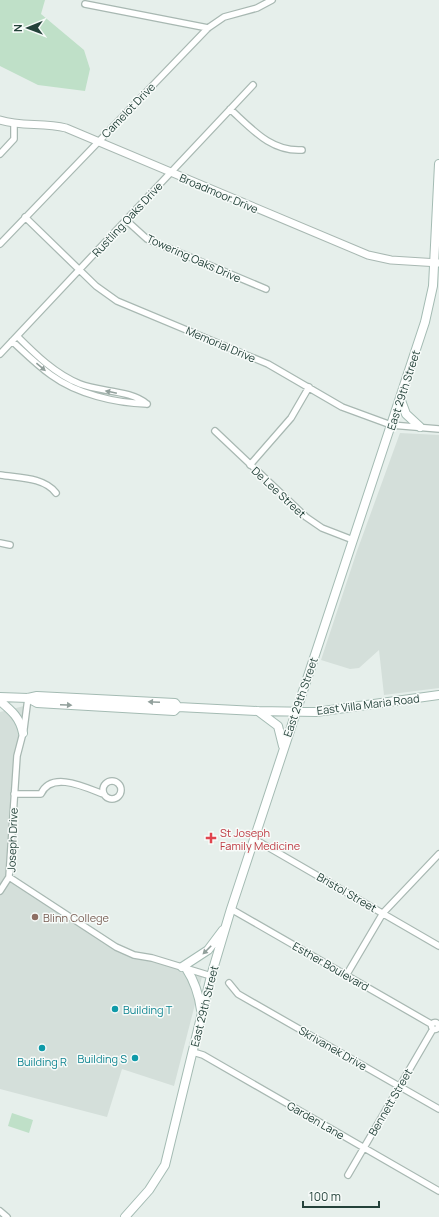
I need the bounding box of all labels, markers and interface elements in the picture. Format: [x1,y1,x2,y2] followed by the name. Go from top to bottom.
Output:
[8,8,48,48] north arrow
[10,24,25,32] text: N
[98,79,158,141] street label: Camelot Drive
[177,170,261,217] street label: Broadmoor Drive
[88,178,166,260] street label: Rustling Oaks Drive
[145,231,244,286] street label: Towering Oaks Drive
[184,323,259,366] street label: Memorial Drive
[383,348,423,432] street label: East 29th Street
[35,363,46,372] one-way arrow
[105,388,117,394] one-way arrow
[249,463,309,521] street label: De Lee Street
[279,655,321,739] street label: East 29th Street
[316,690,420,718] street label: East Villa Maria Road
[147,699,160,705] one-way arrow
[60,702,73,708] one-way arrow
[3,807,21,873] street label: Joseph Drive
[220,825,301,853] place label: St Joseph Family Medicine
[205,832,217,844] marker: St Joseph Family Medicine
[314,869,380,915] street label: Bristol Street
[43,910,110,925] place label: Blinn College
[30,912,40,922] marker: Blinn College
[290,938,372,994] street label: Esther Boulevard
[202,945,212,954] one-way arrow
[187,964,221,1048] street label: East 29th Street
[123,1002,173,1017] place label: Building T
[110,1004,120,1014] marker: Building T
[296,1022,370,1074] street label: Skrivanek Drive
[37,1043,47,1053] marker: Building R
[77,1051,127,1066] place label: Building S
[130,1053,140,1063] marker: Building S
[17,1054,67,1069] place label: Building R
[365,1066,415,1138] street label: Bennett Street
[285,1098,348,1143] street label: Garden Lane
[303,1183,379,1209] scale bar
[309,1188,341,1205] text: 100 m

